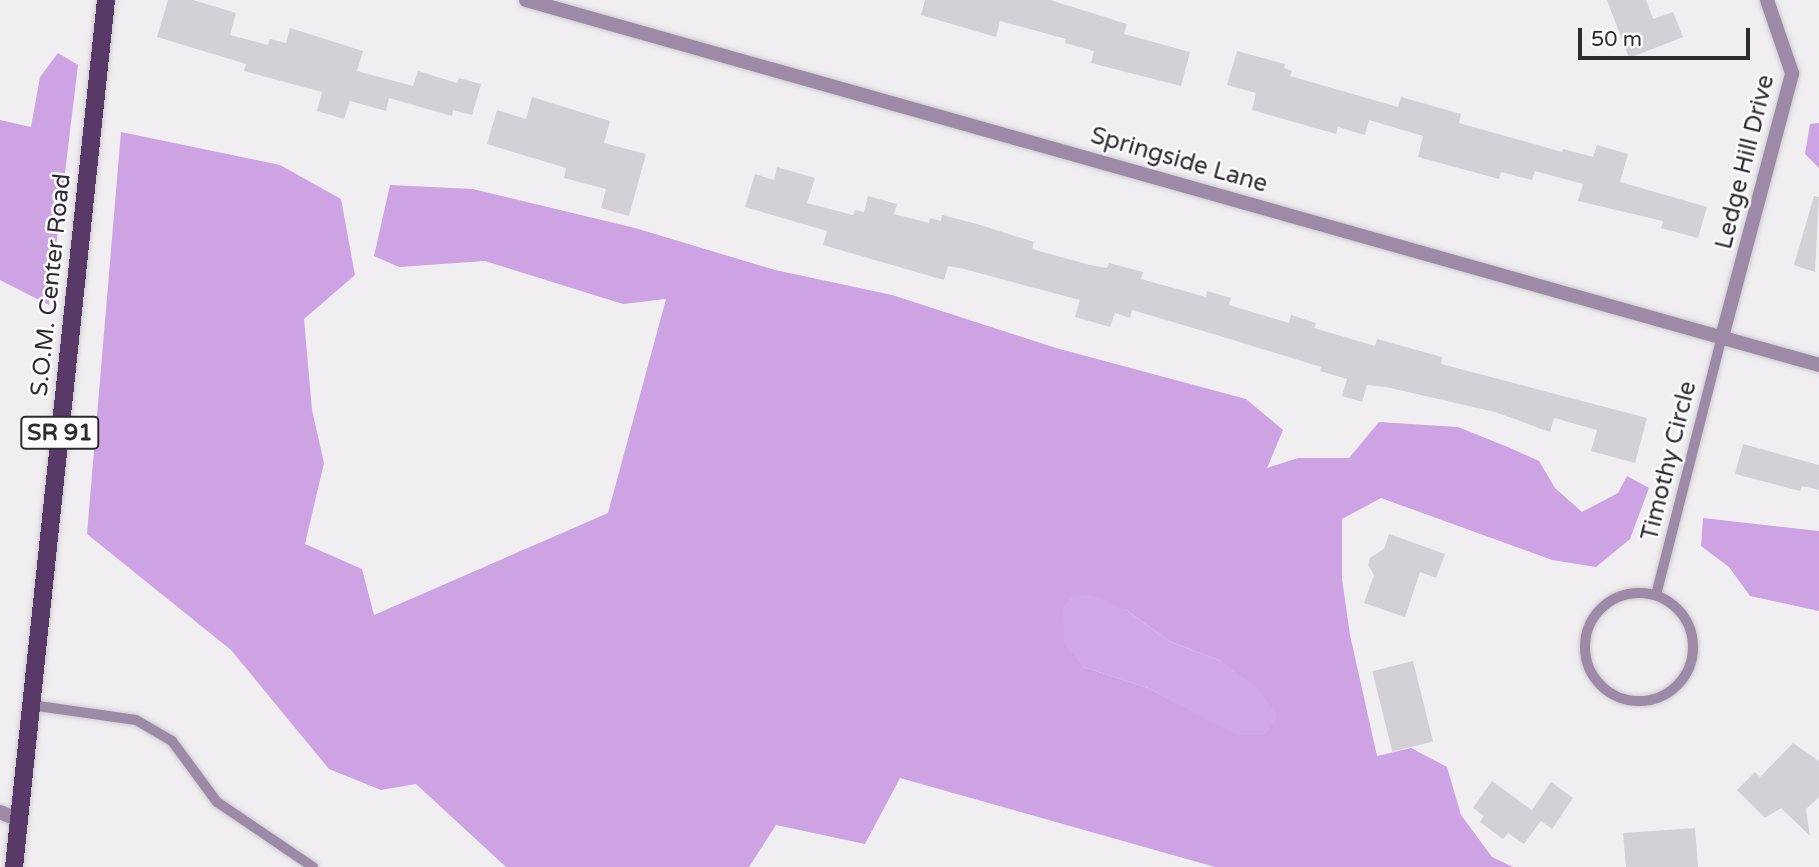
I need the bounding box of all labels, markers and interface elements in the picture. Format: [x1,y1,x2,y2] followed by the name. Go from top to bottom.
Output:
[1581,14,1752,58] scale bar
[1591,27,1642,52] text: 50 m
[1709,72,1781,252] street label: Ledge Hill Drive
[1087,121,1271,199] street label: Springside Lane
[25,172,77,398] street label: S.O.M. Center Road
[1635,378,1703,544] street label: Timothy Circle
[20,414,100,452] road number: SR 91

